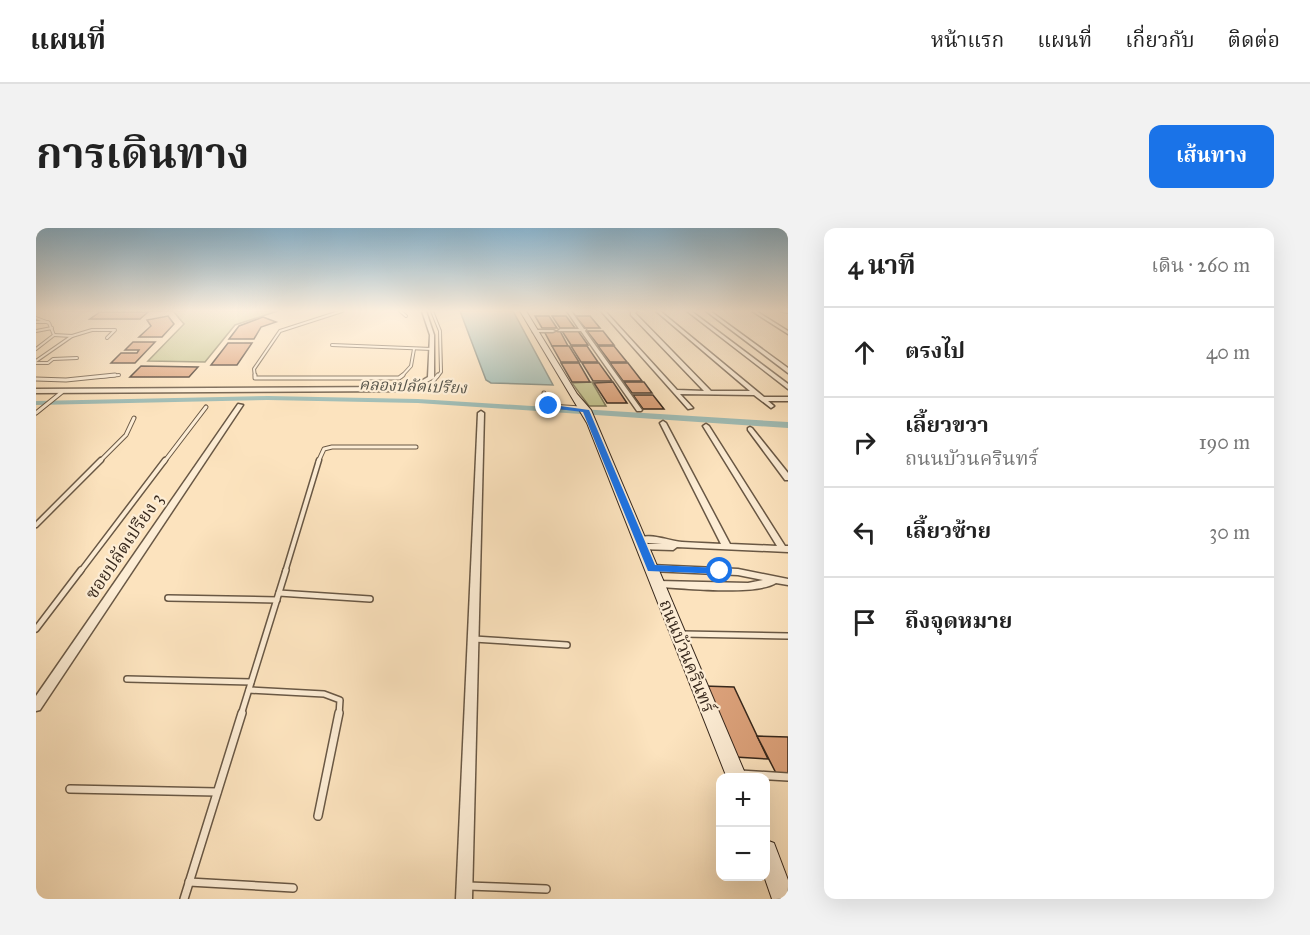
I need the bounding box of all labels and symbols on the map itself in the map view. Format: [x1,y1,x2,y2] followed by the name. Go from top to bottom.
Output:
[359,375,468,397] water label: คลองปลัดเปรียง
[535,392,561,418] route end
[80,489,168,603] street label: ซอยปลัดเปรียง 3
[706,557,732,583] route start
[654,596,720,717] street label: ถนนบัวนครินทร์

